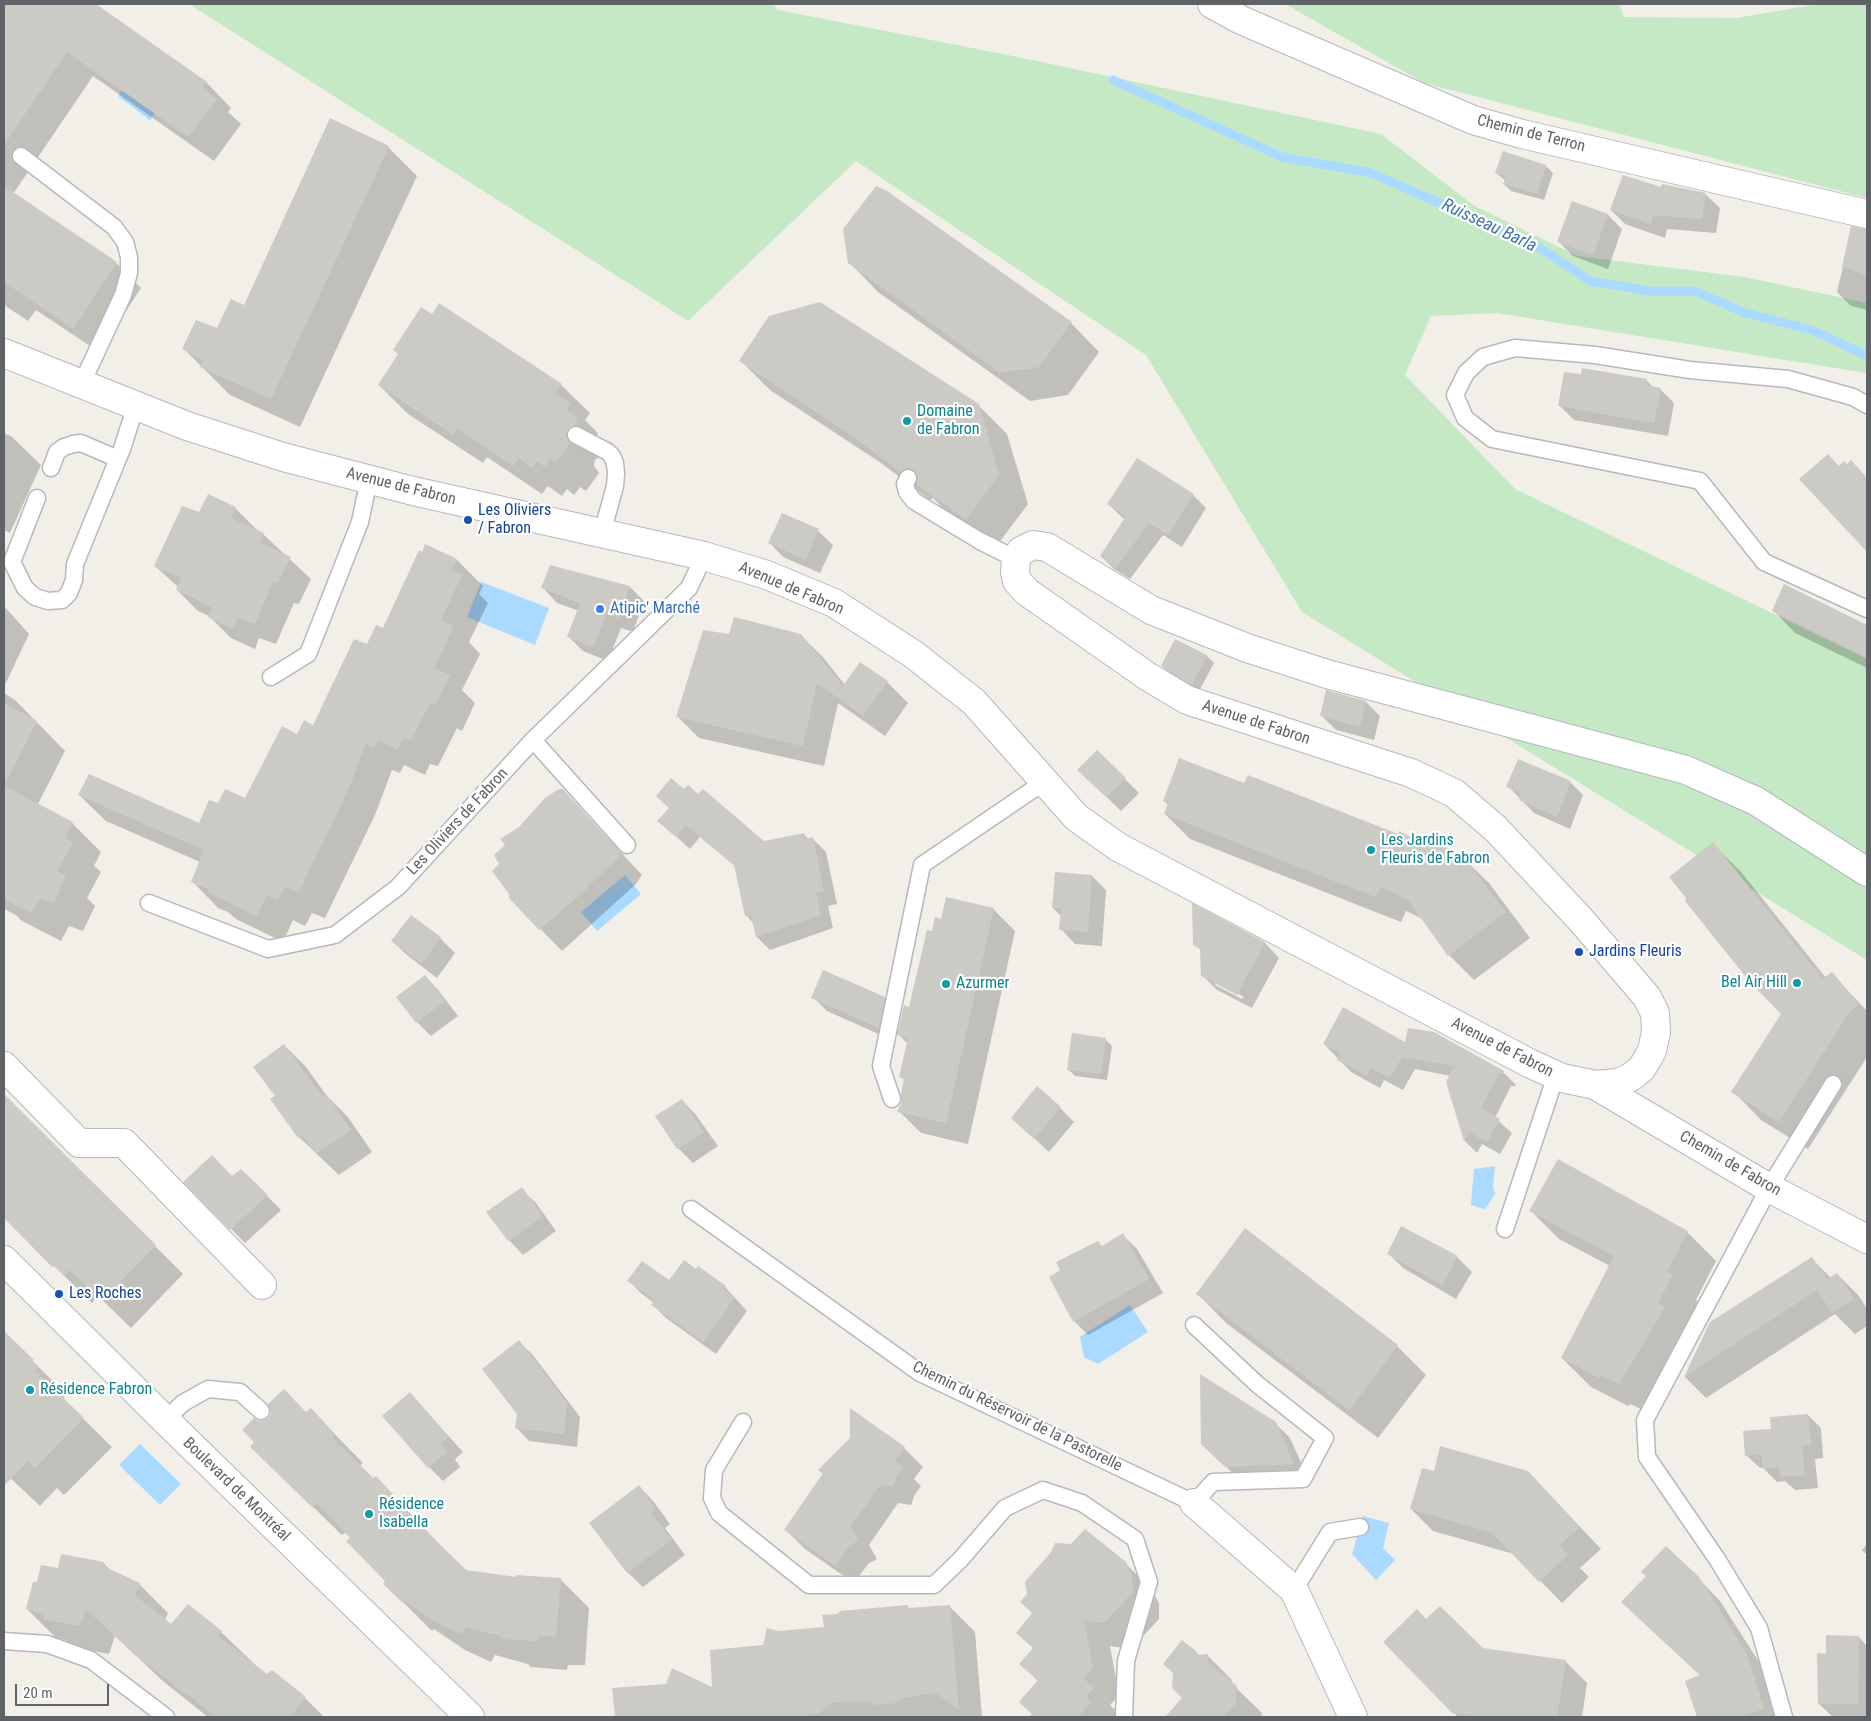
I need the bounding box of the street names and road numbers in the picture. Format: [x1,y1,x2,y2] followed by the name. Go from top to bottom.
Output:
[1475,111,1587,157] street label: Chemin de Terron
[344,464,458,510] street label: Avenue de Fabron
[736,558,846,620] street label: Avenue de Fabron
[1200,697,1312,749] street label: Avenue de Fabron
[403,764,513,880] street label: Les Oliviers de Fabron
[1448,1014,1556,1082] street label: Avenue de Fabron
[1676,1127,1784,1201] street label: Chemin de Fabron
[909,1358,1125,1476] street label: Chemin du Réservoir de la Pastorelle
[178,1434,294,1546] street label: Boulevard de Montréal

